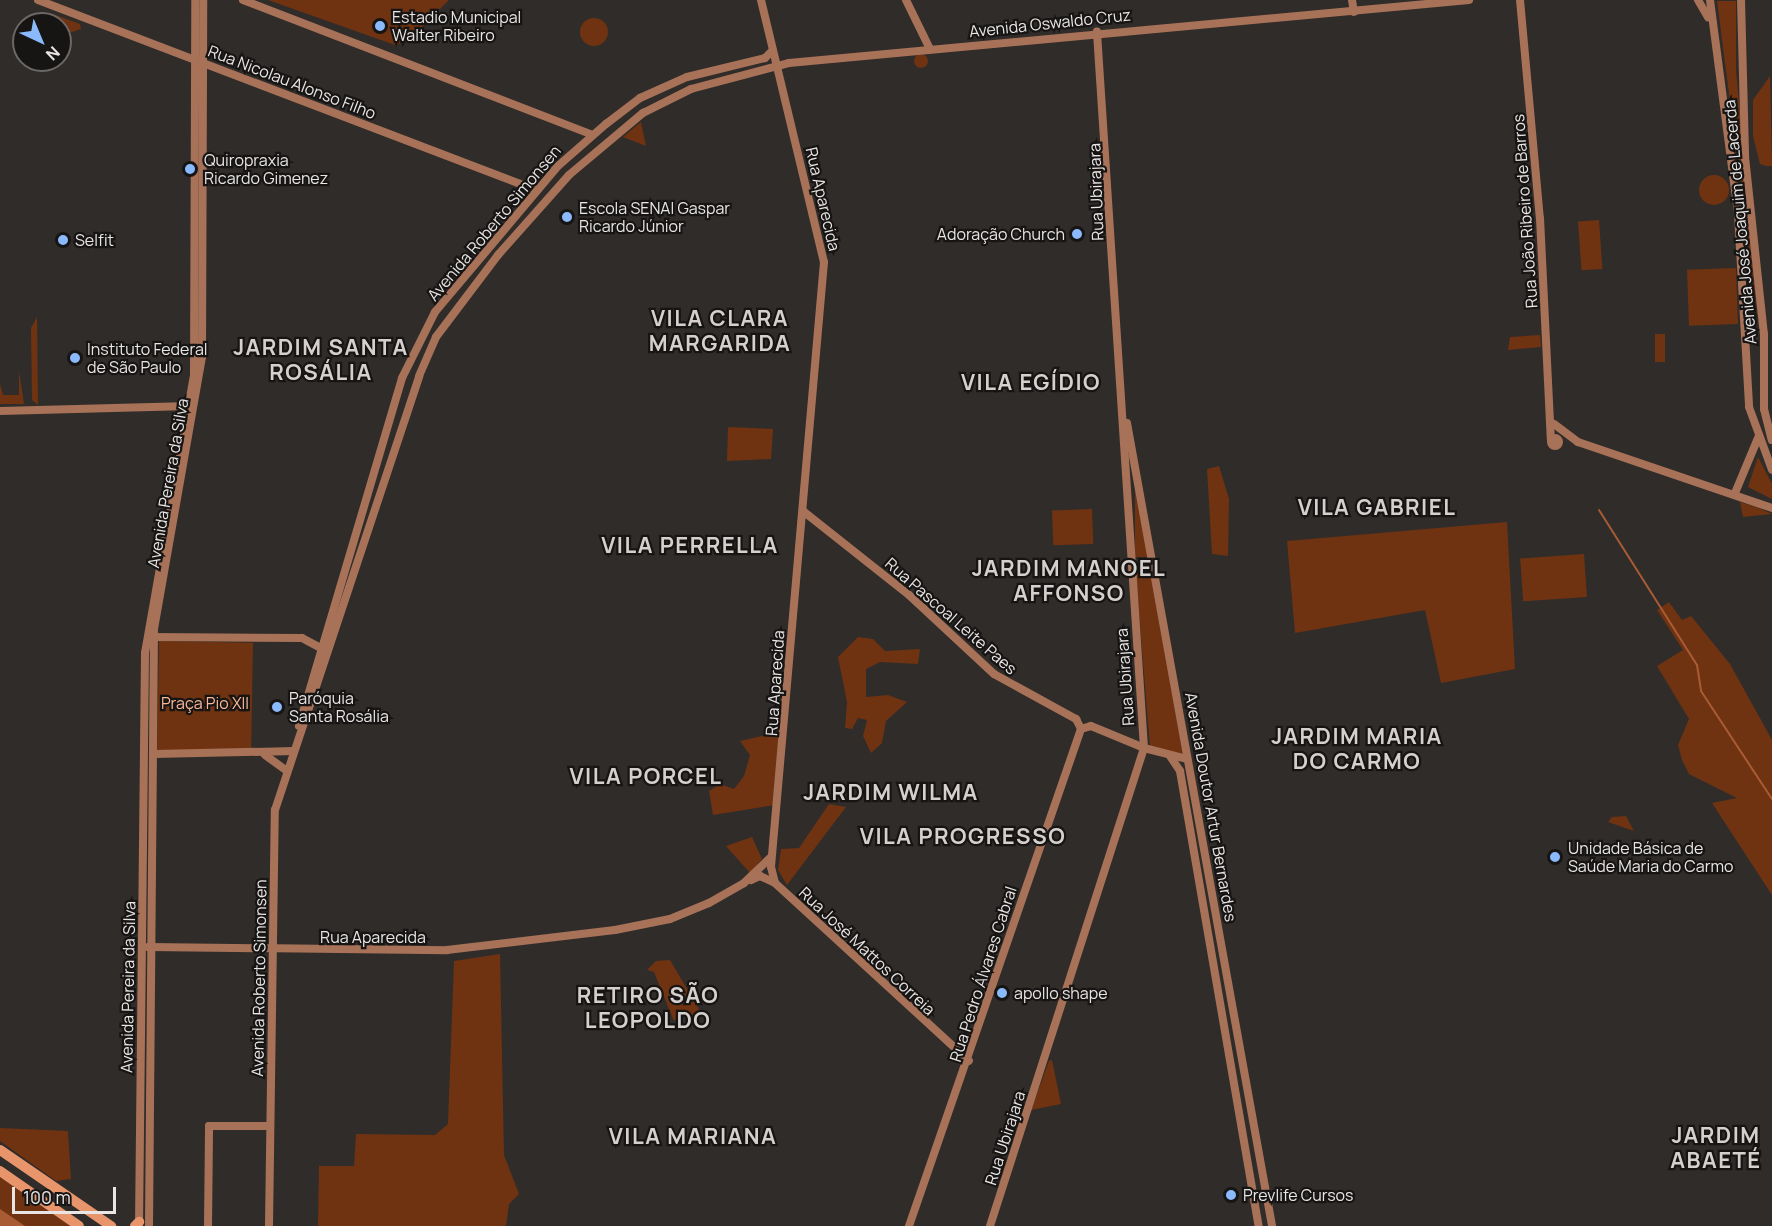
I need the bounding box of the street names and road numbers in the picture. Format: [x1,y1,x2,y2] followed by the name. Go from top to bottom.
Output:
[968,5,1132,41] street label: Avenida Oswaldo Cruz
[205,41,379,123] street label: Rua Nicolau Alonso Filho
[1720,99,1760,345] street label: Avenida José Joaquim de Lacerda
[1509,113,1541,309] street label: Rua João Ribeiro de Barros
[423,141,565,305] street label: Avenida Roberto Simonsen
[1085,143,1107,241] street label: Rua Ubirajara
[802,145,844,253] street label: Rua Aparecida
[144,397,192,569] street label: Avenida Pereira da Silva
[881,554,1021,678] street label: Rua Pascoal Leite Paes
[1112,628,1138,726] street label: Rua Ubirajara
[762,630,788,736] street label: Rua Aparecida
[1181,691,1241,923] street label: Avenida Doutor Artur Bernardes
[248,879,270,1077] street label: Avenida Roberto Simonsen
[795,883,939,1019] street label: Rua José Mattos Correia
[946,884,1020,1064] street label: Rua Pedro Álvares Cabral
[117,901,139,1073] street label: Avenida Pereira da Silva
[320,927,426,947] street label: Rua Aparecida
[981,1089,1029,1187] street label: Rua Ubirajara

